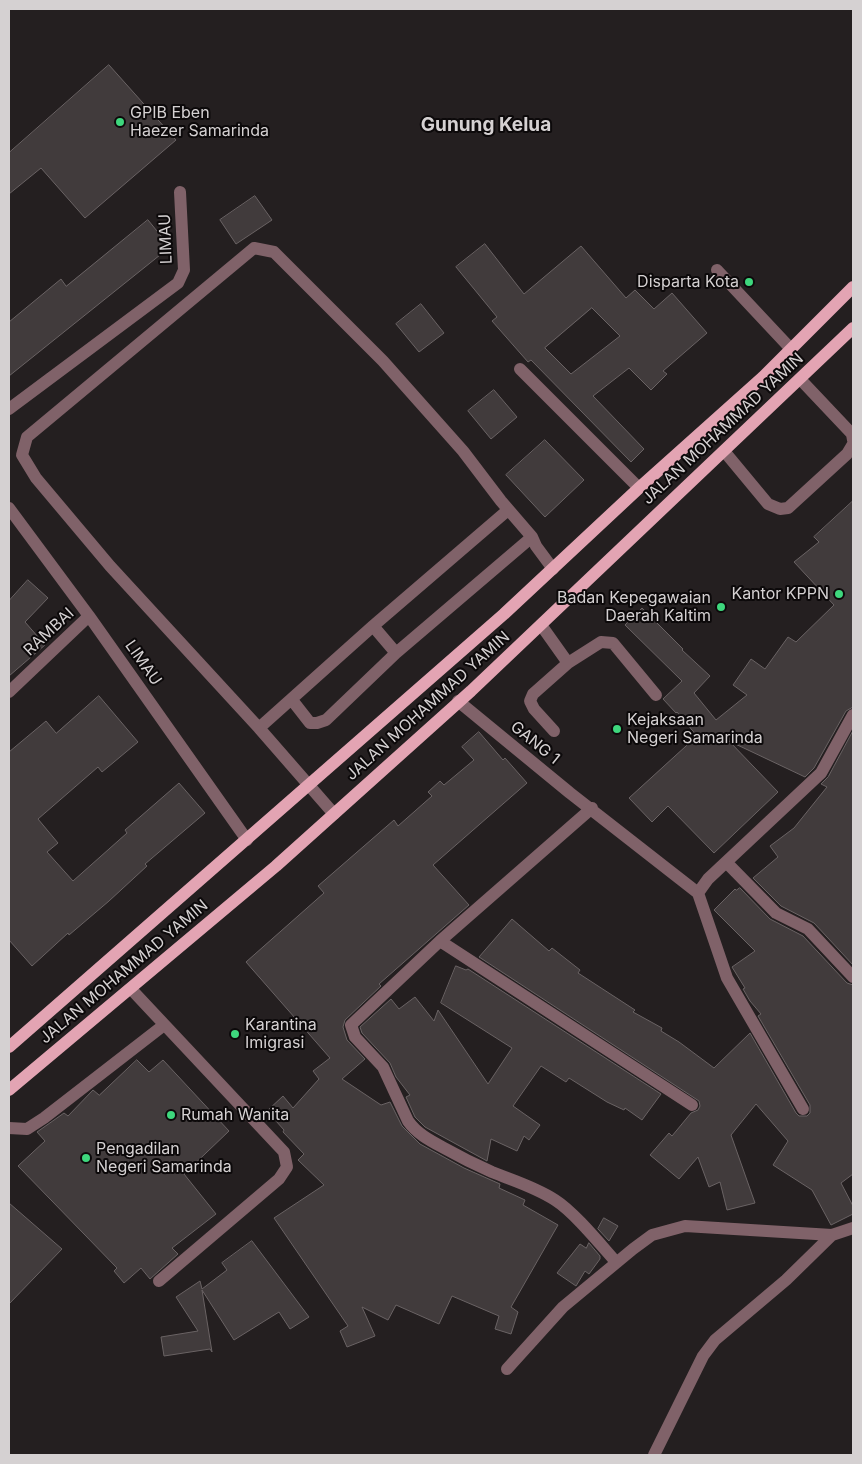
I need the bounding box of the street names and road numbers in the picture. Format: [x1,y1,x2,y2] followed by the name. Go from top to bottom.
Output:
[156,213,176,265] street label: LIMAU
[638,349,808,509] street label: JALAN MOHAMMAD YAMIN
[20,604,78,660] street label: RAMBAI
[342,627,514,785] street label: JALAN MOHAMMAD YAMIN
[121,637,165,689] street label: LIMAU
[507,717,563,769] street label: GANG 1
[36,896,212,1048] street label: JALAN MOHAMMAD YAMIN

